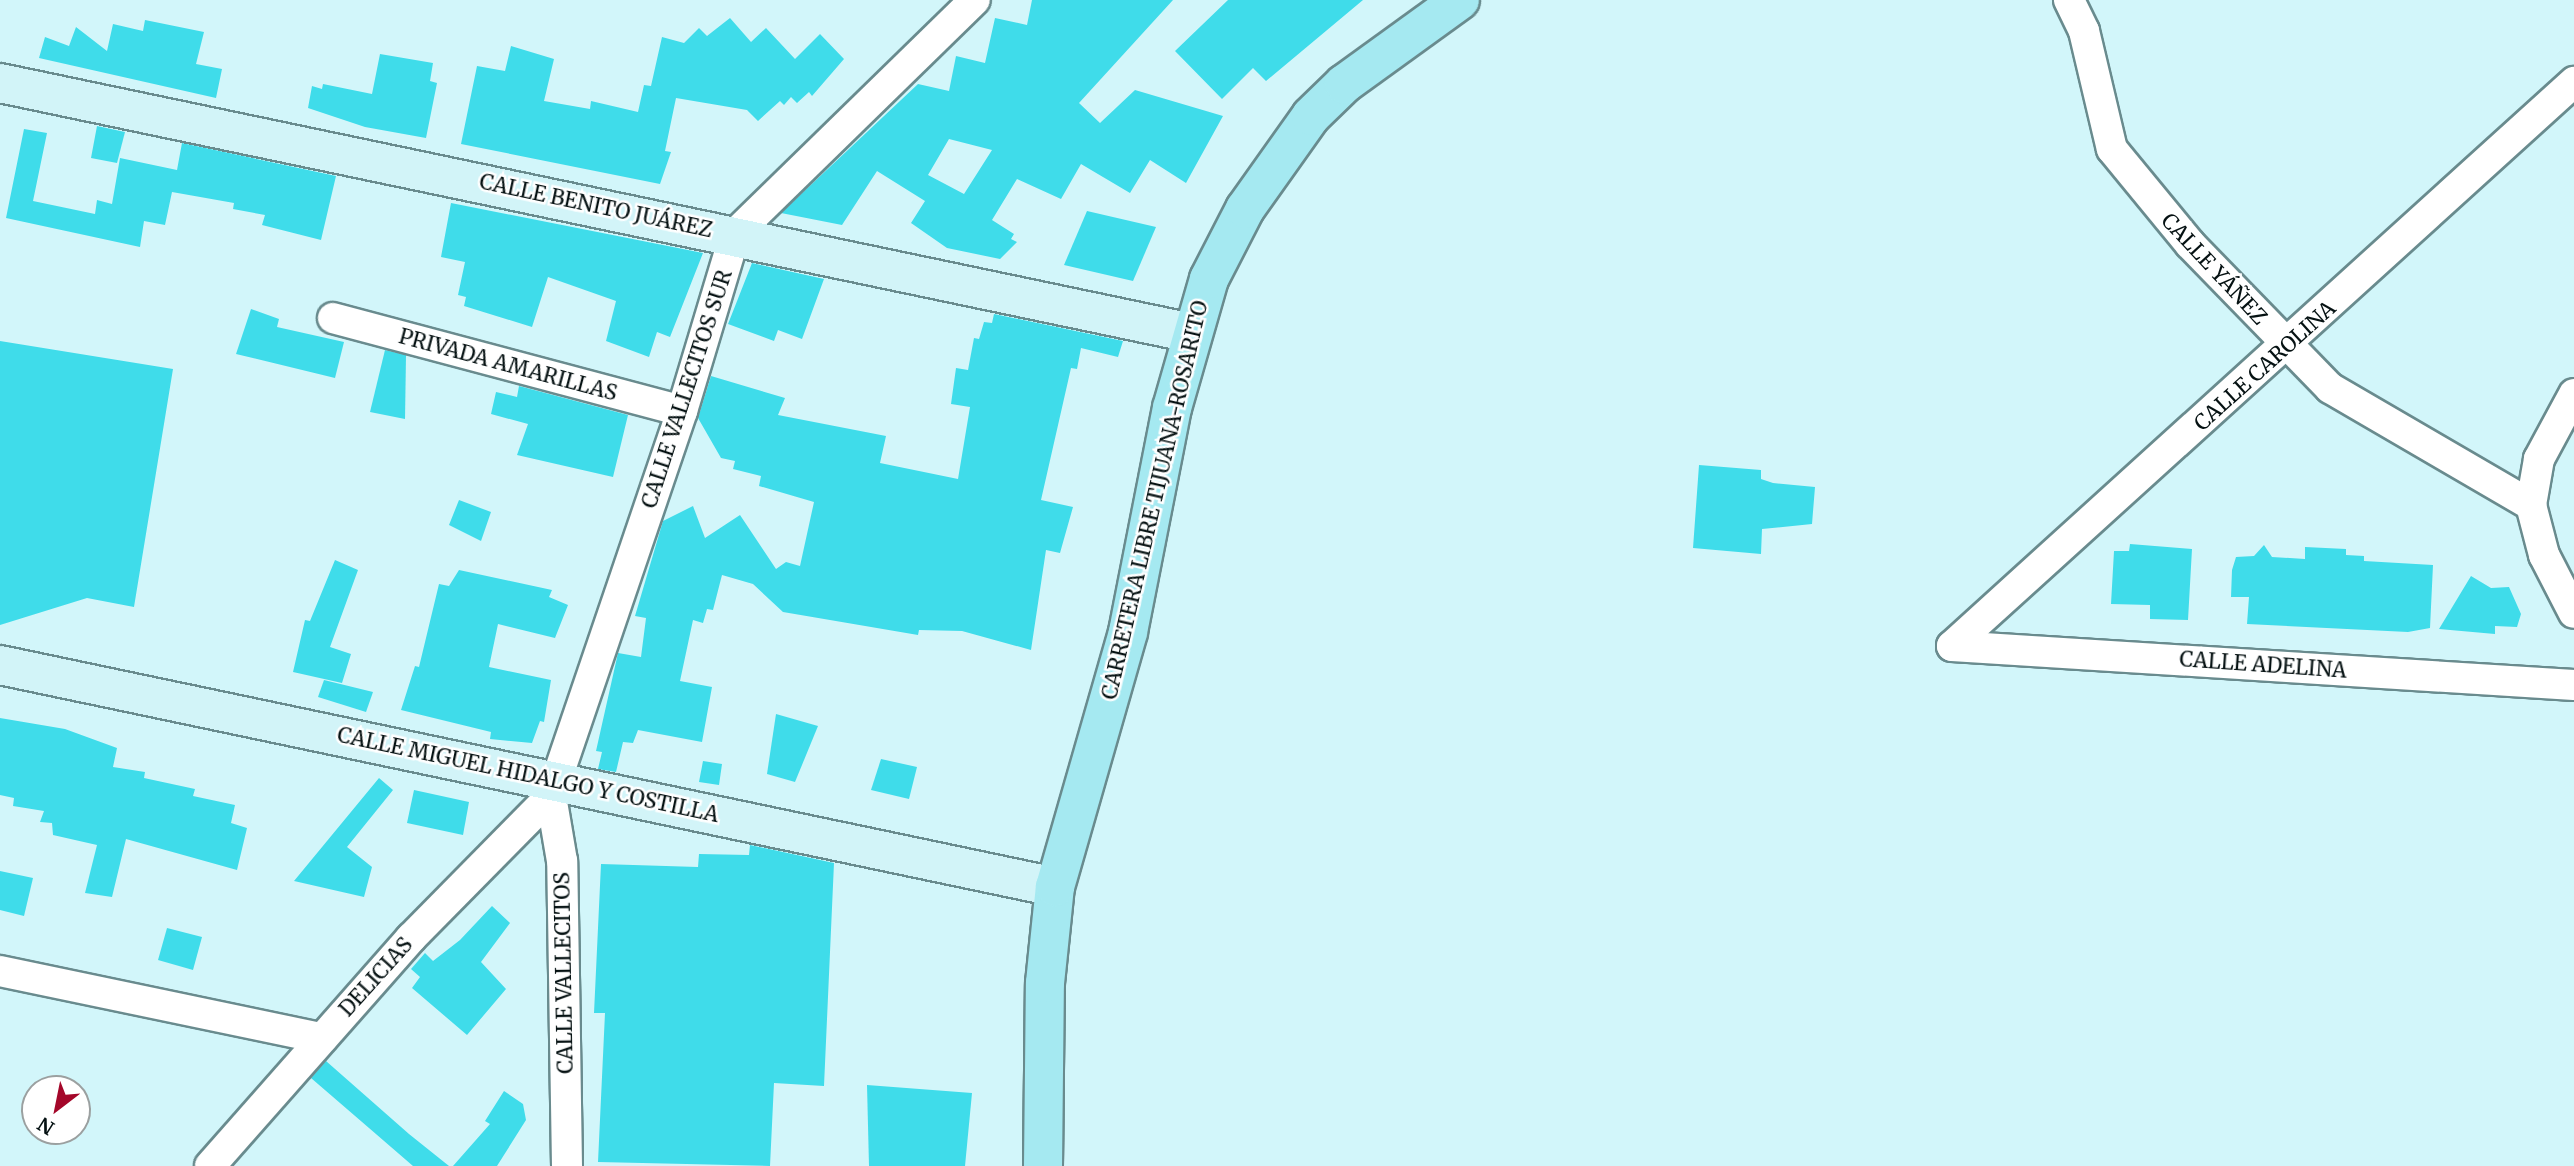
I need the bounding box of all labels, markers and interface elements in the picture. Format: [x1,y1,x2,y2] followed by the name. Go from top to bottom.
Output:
[477,169,715,243] street label: CALLE BENITO JUÁREZ
[2156,208,2272,330] street label: CALLE YÁÑEZ
[637,267,737,511] street label: CALLE VALLECITOS SUR
[2189,296,2341,436] street label: CALLE CAROLINA
[1097,298,1213,702] street label: CARRETERA LIBRE TIJUANA-ROSARITO
[396,324,620,406] street label: PRIVADA AMARILLAS
[2179,647,2347,683] street label: CALLE ADELINA
[335,722,721,828] street label: CALLE MIGUEL HIDALGO Y COSTILLA
[550,872,578,1074] street label: CALLE VALLECITOS
[334,932,418,1022] street label: DELICIAS
[21,1075,91,1145] north arrow
[33,1112,59,1140] text: N

